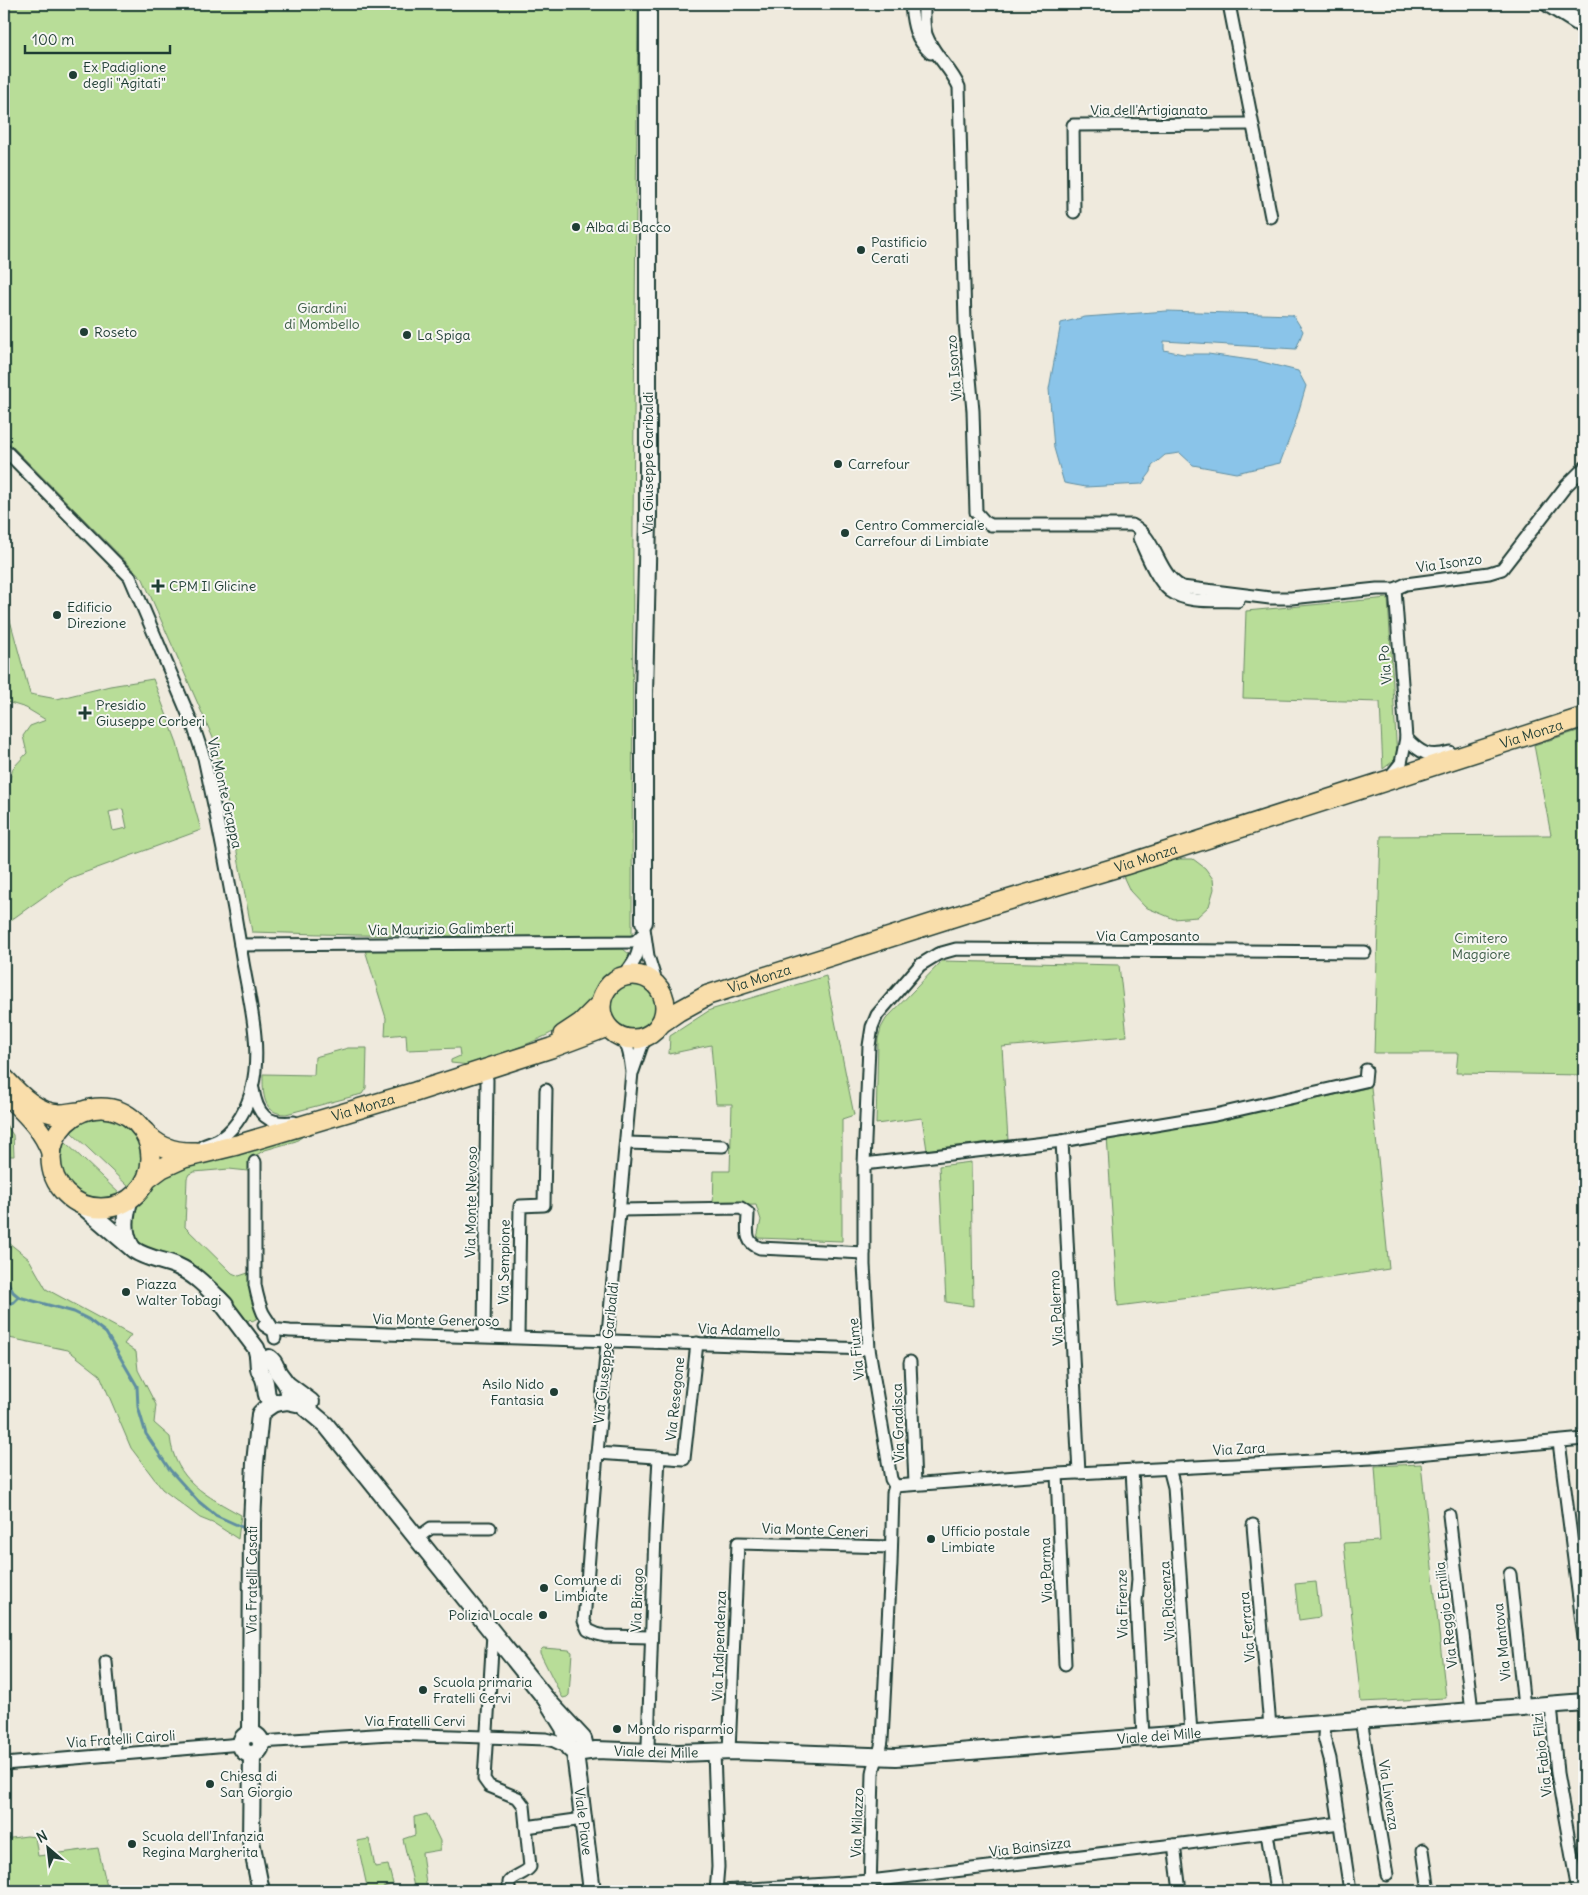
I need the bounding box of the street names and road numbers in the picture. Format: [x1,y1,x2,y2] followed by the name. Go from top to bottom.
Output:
[1090,101,1208,119] street label: Via dell'Artigianato
[942,334,966,402] street label: Via Isonzo
[639,392,657,535] street label: Via Giuseppe Garibaldi
[1415,549,1483,577] street label: Via Isonzo
[1374,645,1396,685] street label: Via Po
[1498,715,1565,752] street label: Via Monza
[203,736,247,850] street label: Via Monte Grappa
[1112,840,1180,877] street label: Via Monza
[368,919,514,939] street label: Via Maurizio Galimberti
[1096,927,1200,945] street label: Via Camposanto
[726,960,793,997] street label: Via Monza
[329,1090,397,1125] street label: Via Monza
[461,1146,481,1258] street label: Via Monte Nevoso
[494,1219,514,1305] street label: Via Sempione
[1045,1270,1067,1346] street label: Via Palermo
[590,1281,622,1425] street label: Via Giuseppe Garibaldi
[372,1310,500,1330] street label: Via Monte Generoso
[844,1317,868,1381] street label: Via Fiume
[698,1320,781,1340] street label: Via Adamello
[662,1356,688,1442] street label: Via Resegone
[888,1383,908,1463] street label: Via Gradisca
[1212,1439,1266,1459] street label: Via Zara
[761,1519,869,1541] street label: Via Monte Ceneri
[242,1526,261,1634] street label: Via Fratelli Casati
[1036,1537,1056,1603] street label: Via Parma
[1155,1561,1179,1641] street label: Via Piacenza
[1431,1561,1461,1669] street label: Via Reggio Emilia
[627,1567,647,1633] street label: Via Birago
[1112,1569,1132,1639] street label: Via Firenze
[708,1590,730,1702] street label: Via Indipendenza
[1235,1591,1259,1663] street label: Via Ferrara
[1489,1602,1515,1682] street label: Via Mantova
[365,1712,465,1730] street label: Via Fratelli Cervi
[1528,1712,1556,1798] street label: Via Fabio Filzi
[1116,1724,1202,1748] street label: Viale dei Mille
[66,1726,176,1752] street label: Via Fratelli Cairoli
[614,1742,699,1762] street label: Viale dei Mille
[1375,1759,1403,1831] street label: Via Livenza
[570,1787,597,1856] street label: Viale Piave
[847,1788,867,1858] street label: Via Milazzo
[988,1833,1072,1861] street label: Via Bainsizza

